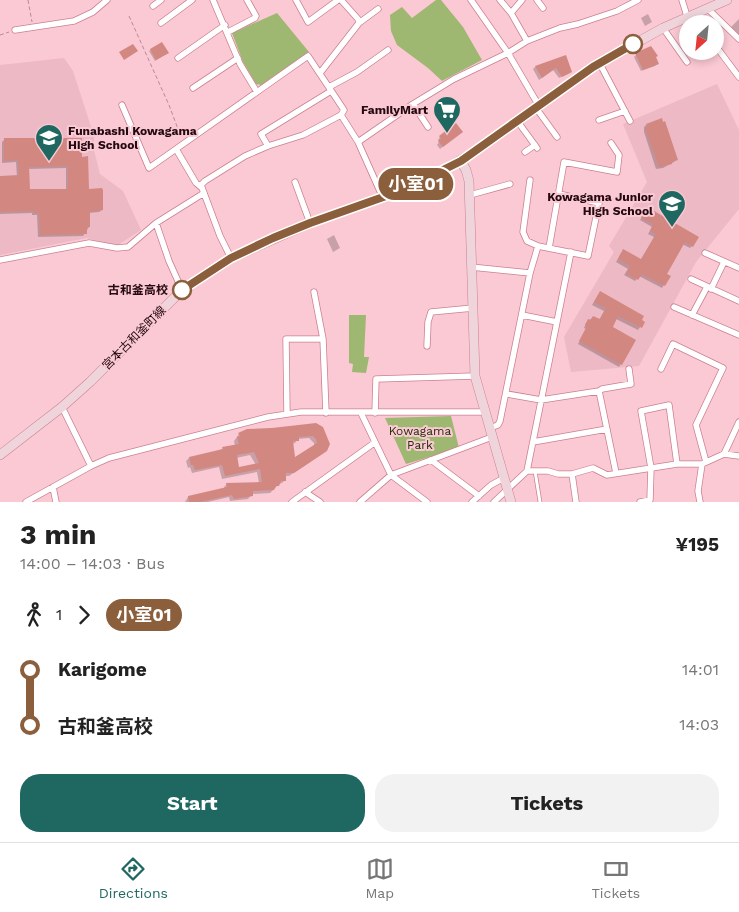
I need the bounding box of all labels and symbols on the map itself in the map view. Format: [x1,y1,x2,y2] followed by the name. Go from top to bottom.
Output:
[679,15,724,60] north arrow
[623,34,643,54] unlabelled marker
[432,95,462,134] supermarket icon: FamilyMart
[361,103,429,117] place label: FamilyMart
[34,123,64,162] school or university icon: Funabashi Kowagama High School
[68,124,197,152] place label: Funabashi Kowagama High School
[381,168,451,200] line badge: 小室01
[657,189,687,228] school or university icon: Kowagama Junior High School
[547,190,654,218] place label: Kowagama Junior High School
[172,280,192,300] marker: 古和釜高校
[108,283,168,297] place label: 古和釜高校
[99,303,169,373] street label: 宮本古和釜町線
[389,424,451,452] park label: Kowagama Park

